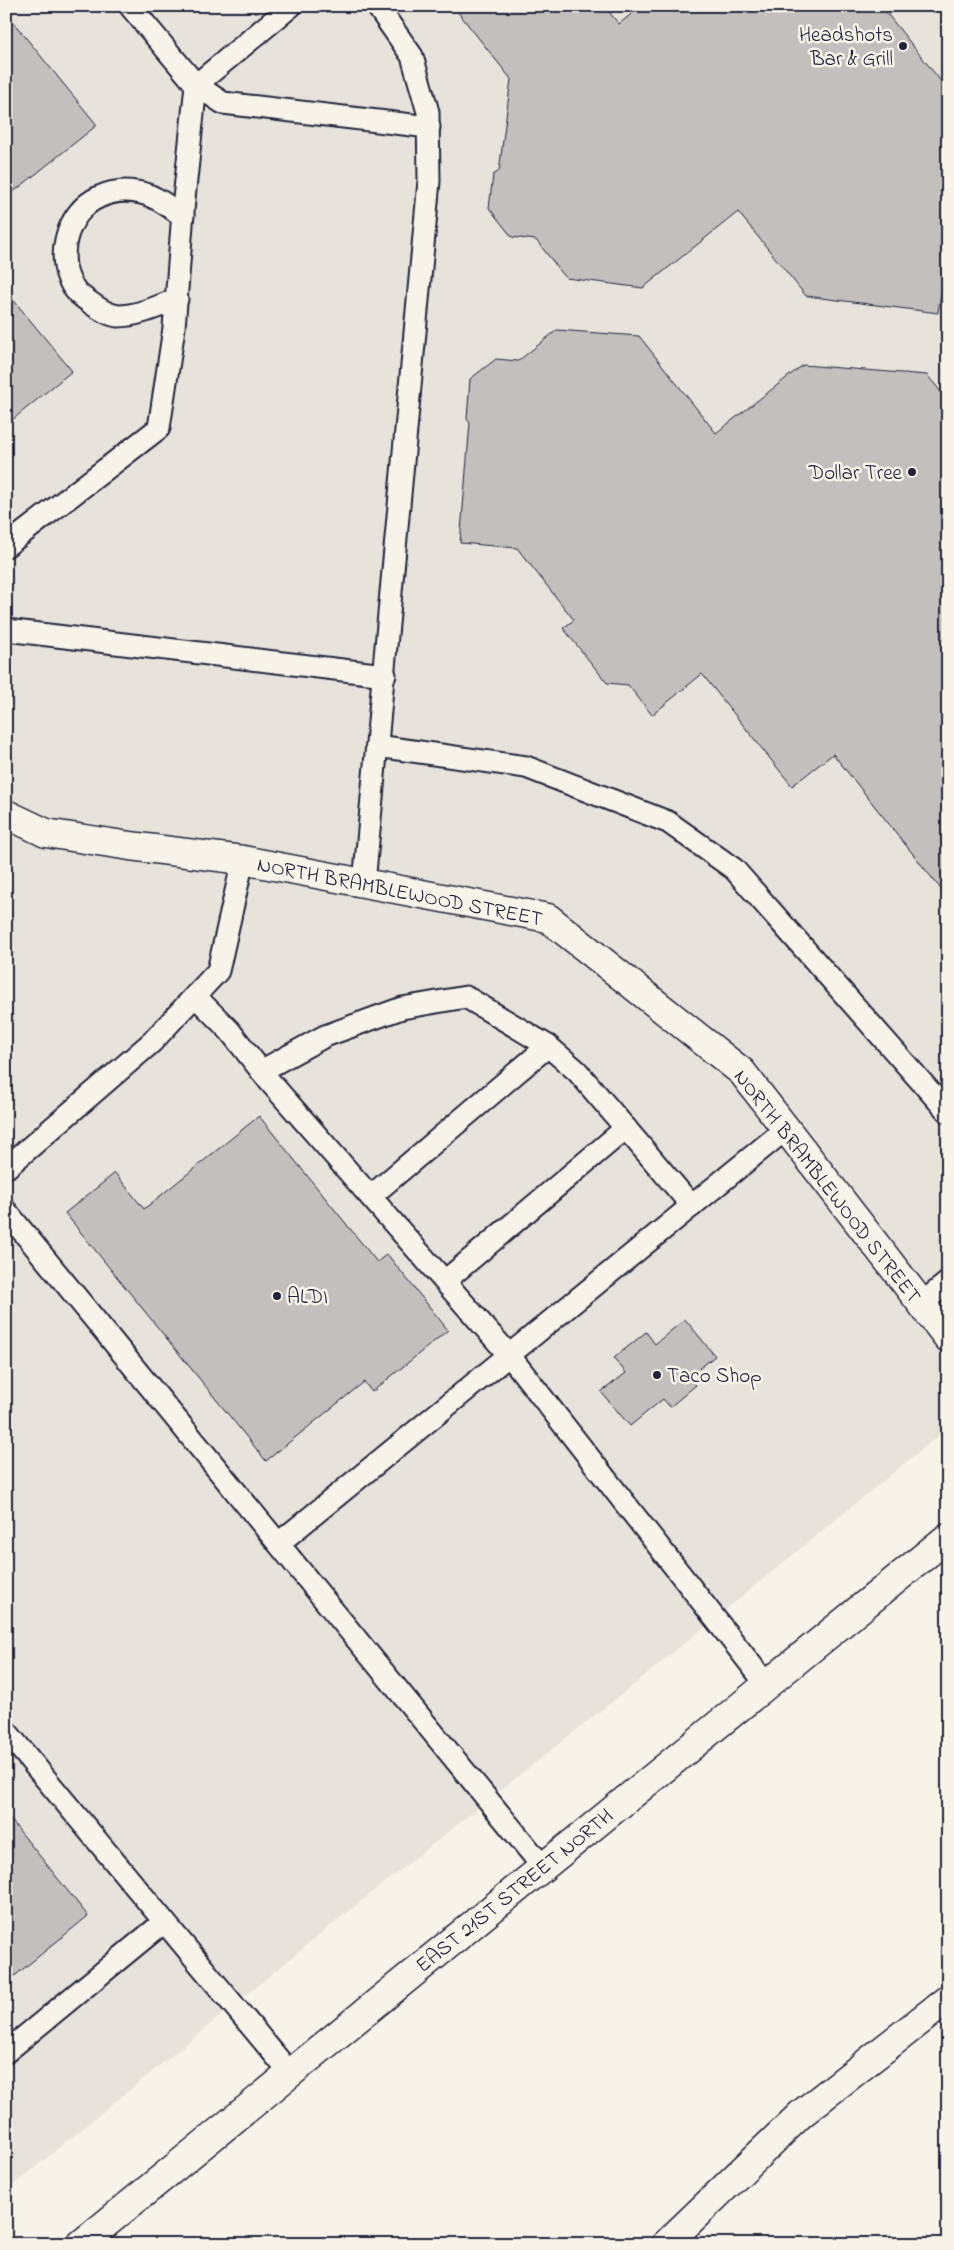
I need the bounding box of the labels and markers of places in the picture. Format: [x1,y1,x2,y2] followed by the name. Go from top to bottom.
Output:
[799,21,893,75] place label: Headshots Bar & Grill
[897,40,909,52] marker: Headshots Bar & Grill
[808,459,903,489] place label: Dollar Tree
[906,466,918,478] marker: Dollar Tree
[287,1283,328,1313] place label: ALDI
[271,1290,283,1302] marker: ALDI
[667,1362,762,1392] place label: Taco Shop
[651,1369,663,1381] marker: Taco Shop

